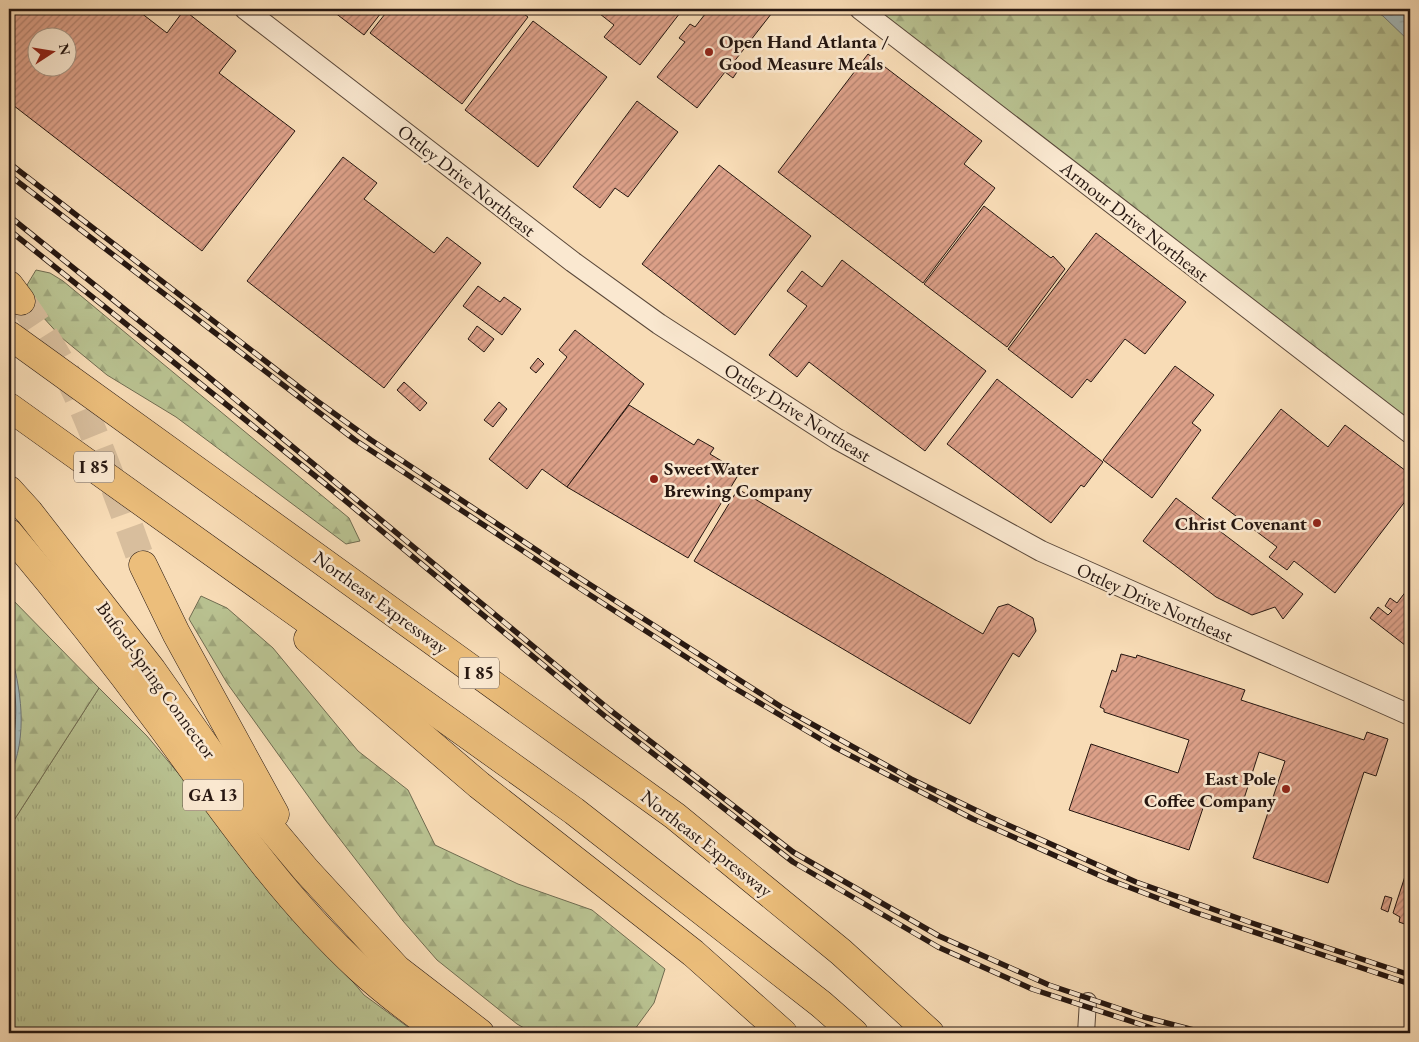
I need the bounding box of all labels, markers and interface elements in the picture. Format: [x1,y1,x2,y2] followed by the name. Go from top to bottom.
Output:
[28,28,78,78] north arrow
[719,29,889,76] place label: Open Hand Atlanta / Good Measure Meals
[55,42,75,57] text: N
[703,46,715,58] marker: Open Hand Atlanta / Good Measure Meals
[393,119,541,242] street label: Ottley Drive Northeast
[1055,155,1214,287] street label: Armour Drive Northeast
[720,357,876,468] street label: Ottley Drive Northeast
[74,452,114,482] road number: I 85
[664,456,813,503] place label: SweetWater Brewing Company
[648,473,660,485] marker: SweetWater Brewing Company
[1175,511,1307,536] place label: Christ Covenant
[1311,517,1323,529] marker: Christ Covenant
[308,545,454,660] street label: Northeast Expressway
[1073,557,1237,648] street label: Ottley Drive Northeast
[91,597,223,765] street label: Buford-Spring Connector
[459,658,499,688] road number: I 85
[1144,766,1277,813] place label: East Pole Coffee Company
[183,780,243,810] road number: GA 13
[1280,783,1292,795] marker: East Pole Coffee Company
[636,784,778,903] street label: Northeast Expressway

